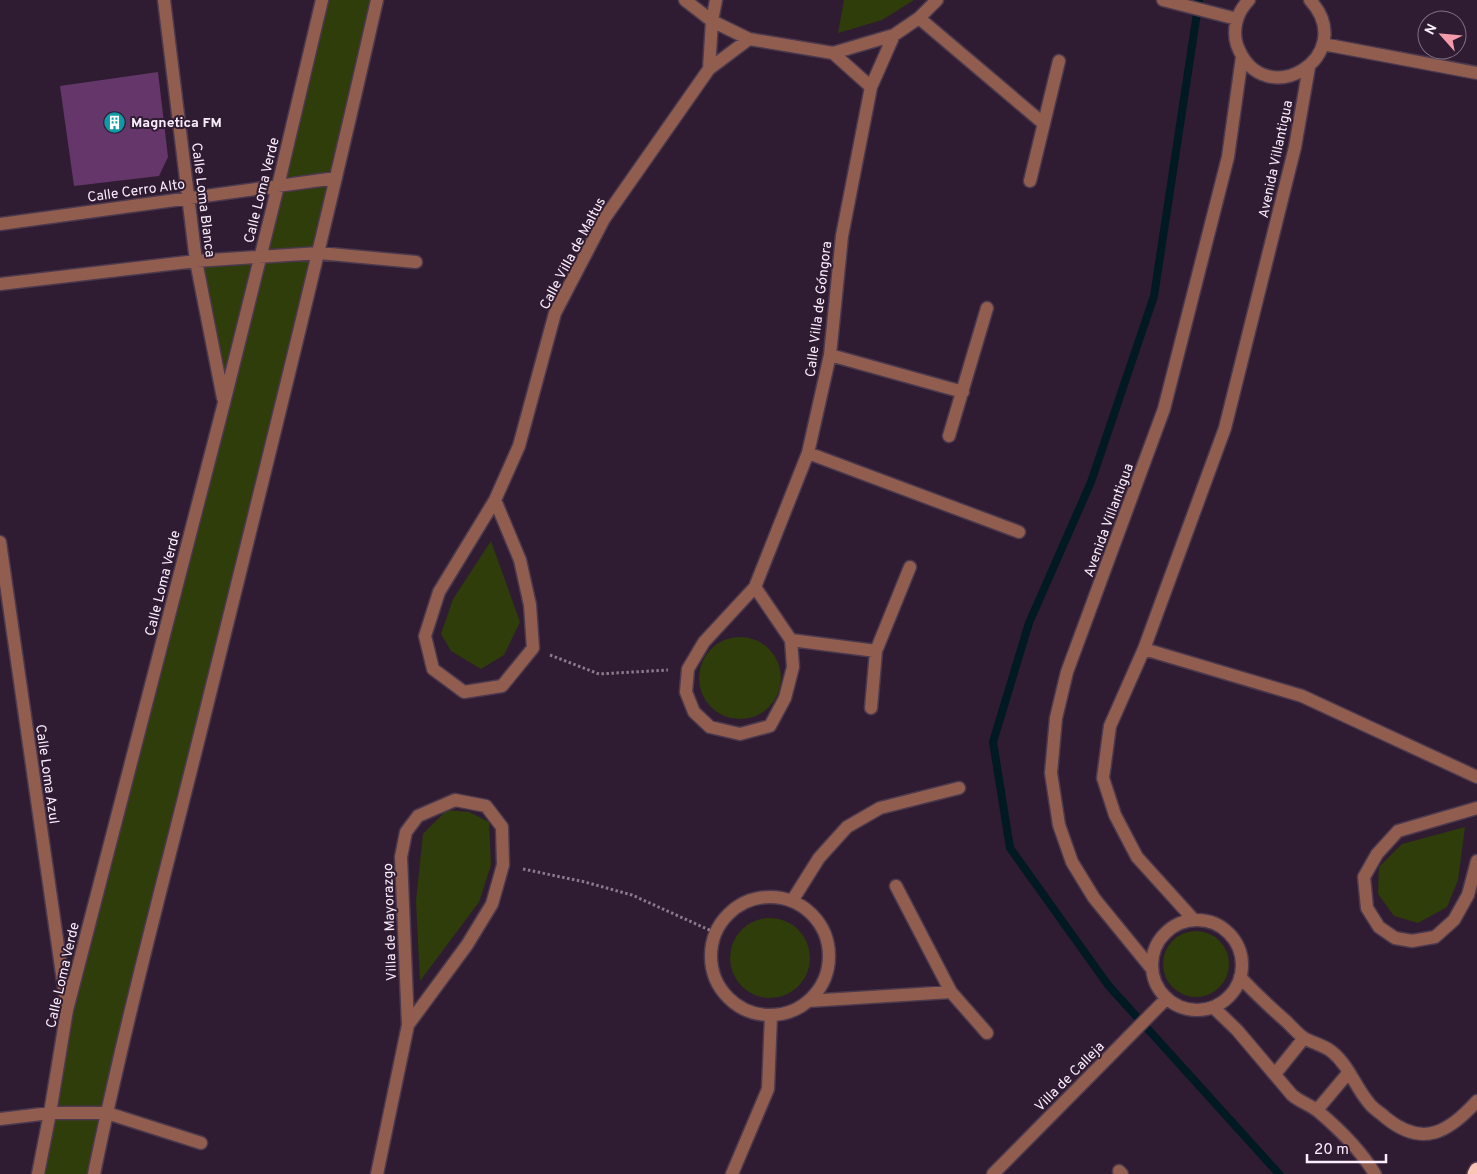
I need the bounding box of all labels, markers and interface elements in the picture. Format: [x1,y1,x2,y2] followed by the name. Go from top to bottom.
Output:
[1417,10,1467,60] north arrow
[1422,21,1442,38] text: N
[1256,99,1297,220] street label: Avenida Villantigua
[103,110,127,134] building icon: Magnetica FM
[131,115,222,132] place label: Magnetica FM
[241,136,284,245] street label: Calle Loma Verde
[187,142,218,259] street label: Calle Loma Blanca
[86,176,186,207] street label: Calle Cerro Alto
[537,195,610,313] street label: Calle Villa de Maltus
[803,240,836,378] street label: Calle Villa de Góngora
[1081,461,1138,580] street label: Avenida Villantigua
[142,529,185,638] street label: Calle Loma Verde
[31,723,62,825] street label: Calle Loma Azul
[380,863,401,981] street label: Villa de Mayorazgo
[43,921,84,1030] street label: Calle Loma Verde
[1032,1039,1108,1115] street label: Villa de Calleja
[1307,1132,1386,1164] scale bar
[1314,1141,1349,1160] text: 20 m

